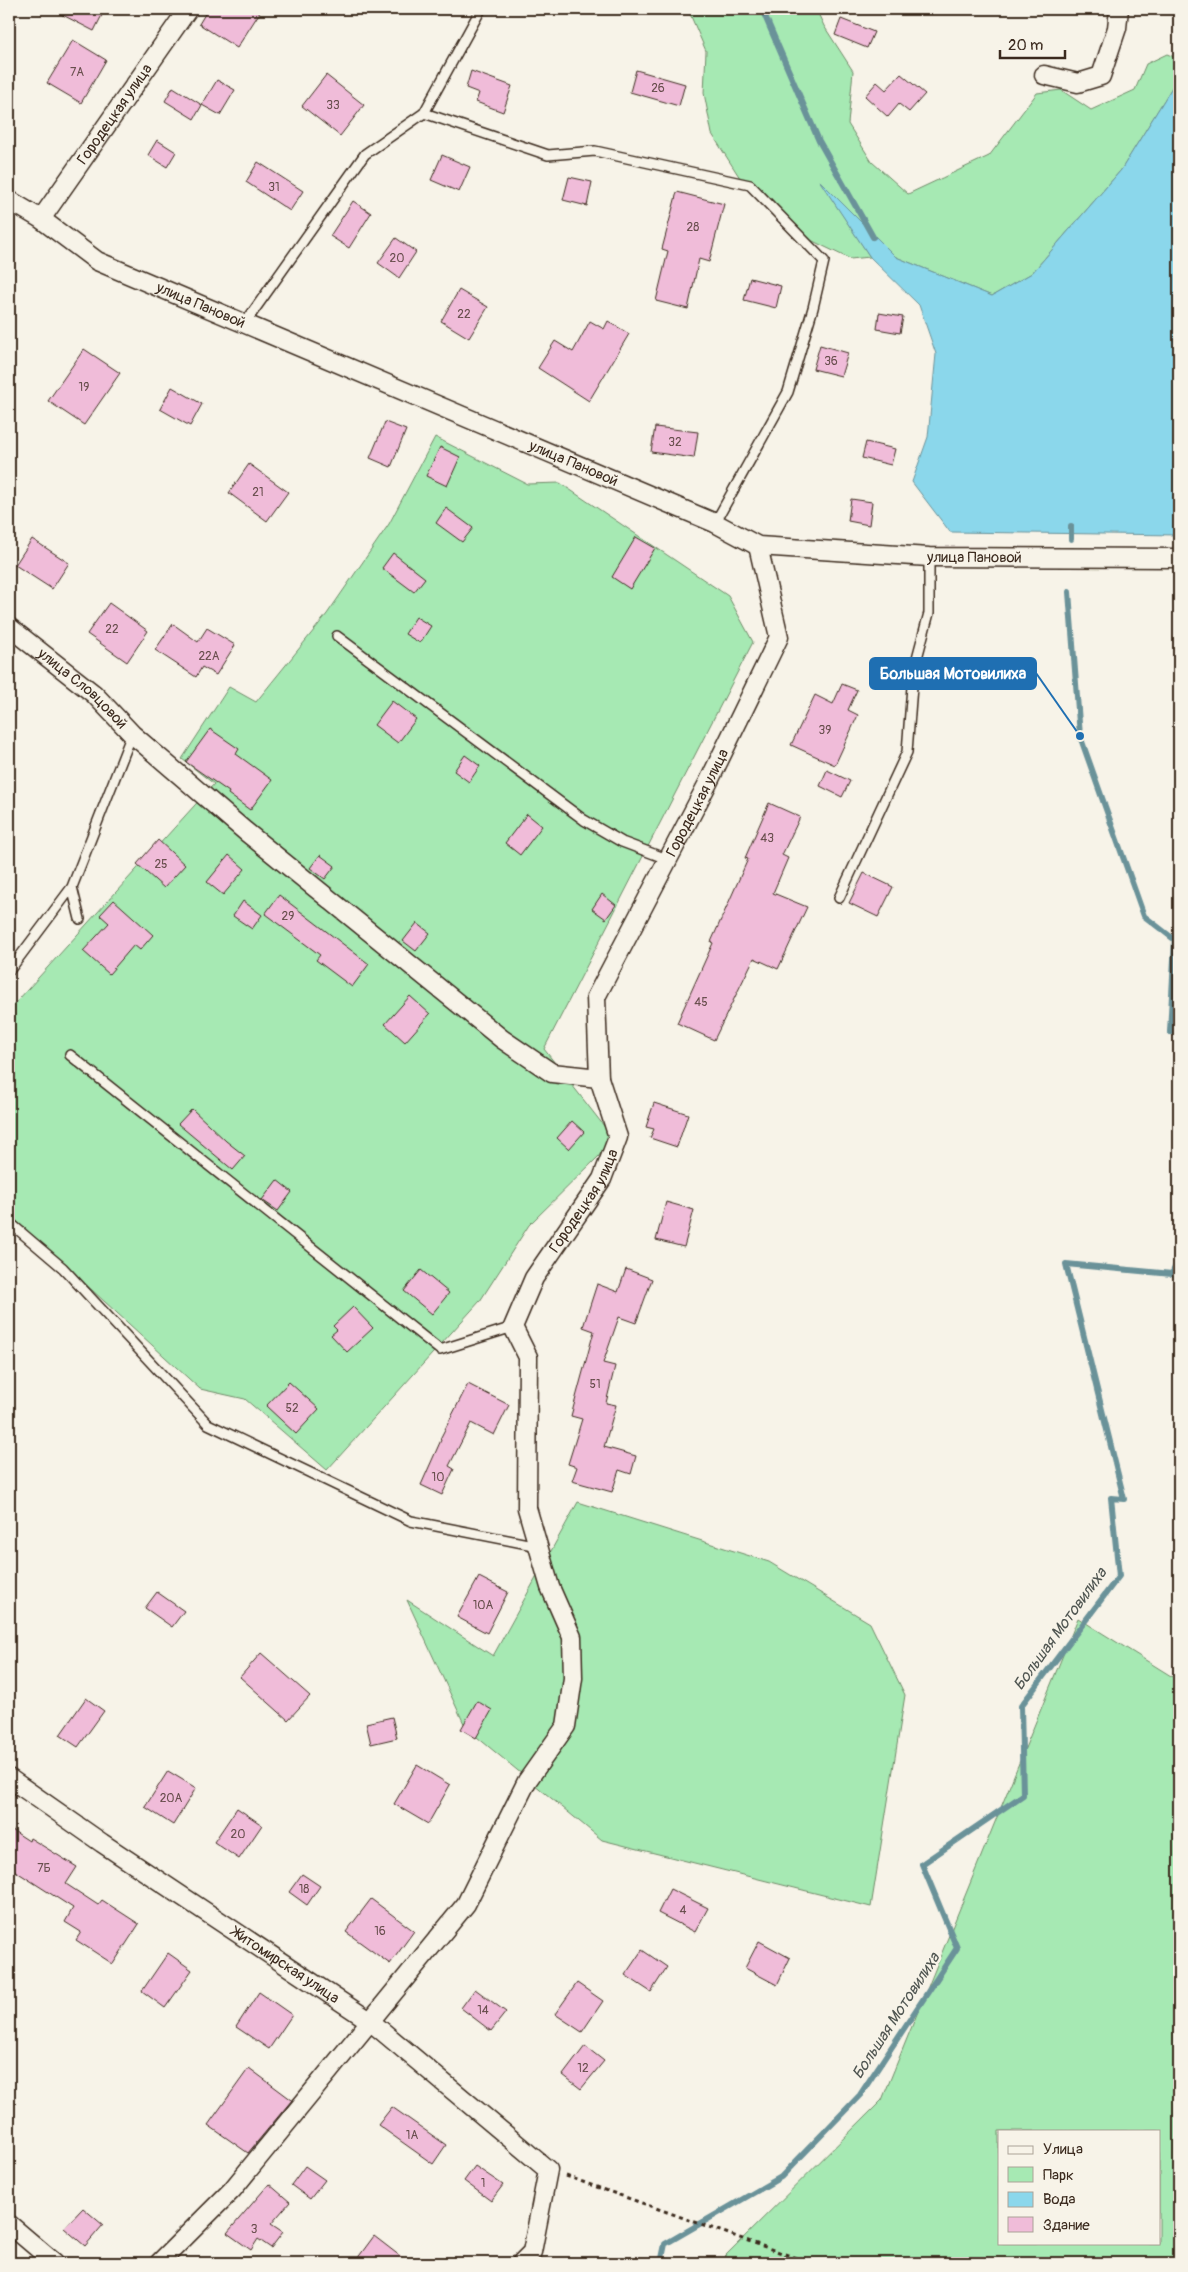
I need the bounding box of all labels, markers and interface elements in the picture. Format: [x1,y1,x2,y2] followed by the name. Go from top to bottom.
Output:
[1000,28,1066,60] scale bar
[1008,36,1043,55] text: 20 m
[73,60,156,168] street label: Городецкая улица
[70,65,84,80] house number: 7А
[651,81,665,96] house number: 26
[326,98,340,113] house number: 33
[268,180,280,195] house number: 31
[687,220,699,235] house number: 28
[390,251,404,266] house number: 20
[153,277,248,332] street label: улица Пановой
[457,307,471,322] house number: 22
[824,354,838,369] house number: 36
[79,380,89,395] house number: 19
[525,435,621,490] street label: улица Пановой
[668,435,682,450] house number: 32
[252,485,264,500] house number: 21
[926,547,1022,567] street label: улица Пановой
[105,622,119,637] house number: 22
[33,643,132,733] street label: улица Словцовой
[198,649,220,664] house number: 22А
[870,658,1036,689] callout: Большая Мотовилиха
[880,664,1027,684] text: Большая Мотовилиха
[819,723,831,738] house number: 39
[662,746,733,860] street label: Городецкая улица
[760,831,774,846] house number: 43
[154,857,168,872] house number: 25
[282,909,294,924] house number: 29
[694,995,708,1010] house number: 45
[545,1146,622,1256] street label: Городецкая улица
[589,1377,601,1392] house number: 51
[285,1401,299,1416] house number: 52
[432,1470,444,1485] house number: 10
[1009,1563,1112,1694] water label: Большая Мотовилиха
[473,1598,494,1613] house number: 10А
[160,1791,183,1806] house number: 20А
[231,1827,245,1842] house number: 20
[37,1861,51,1876] house number: 7Б
[299,1882,309,1897] house number: 18
[680,1903,687,1918] house number: 4
[227,1921,343,2008] street label: Житомирская улица
[374,1924,386,1939] house number: 16
[848,1948,945,2083] water label: Большая Мотовилиха
[477,2003,489,2018] house number: 14
[577,2061,589,2076] house number: 12
[406,2128,418,2143] house number: 1А
[998,2130,1160,2244] legend
[1043,2140,1083,2159] text: Улица
[1043,2166,1074,2185] text: Парк
[481,2176,485,2191] house number: 1
[1043,2190,1076,2209] text: Вода
[1043,2216,1090,2235] text: Здание
[251,2222,258,2237] house number: 3

